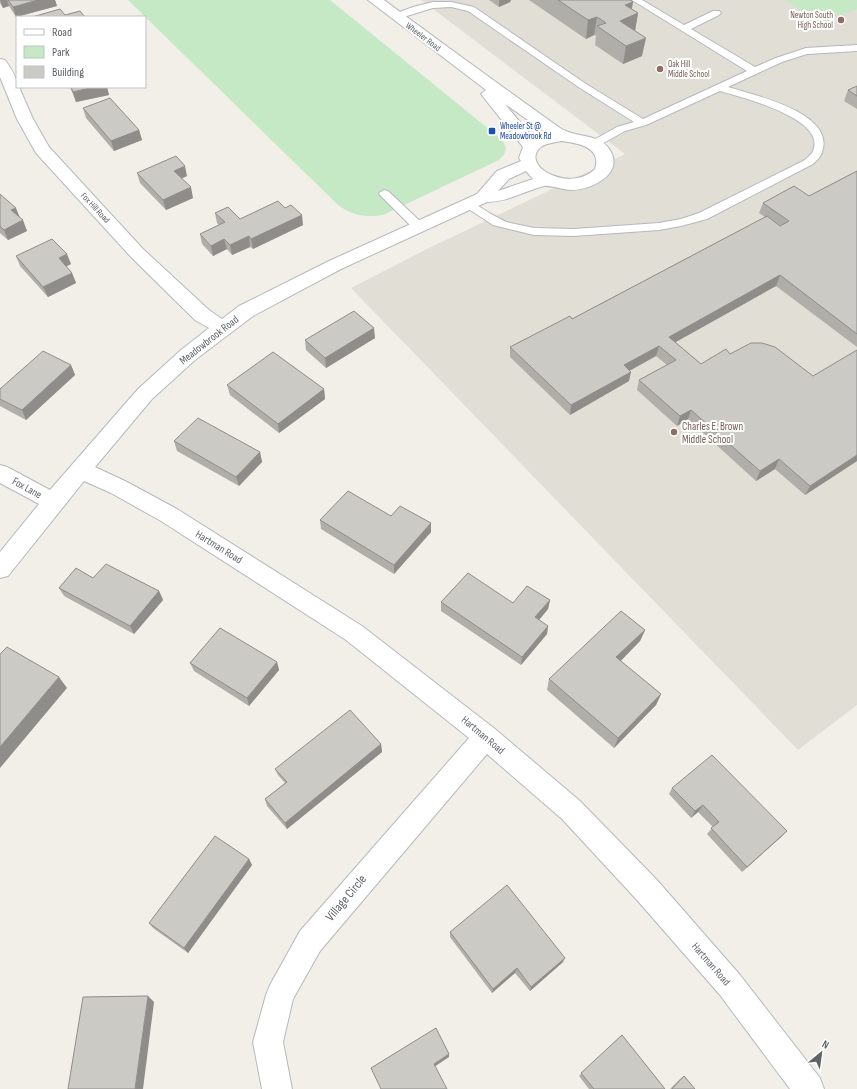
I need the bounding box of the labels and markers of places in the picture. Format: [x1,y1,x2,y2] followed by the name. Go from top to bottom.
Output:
[790,10,833,31] place label: Newton South High School
[836,15,846,25] marker: Newton South High School
[668,59,710,80] place label: Oak Hill Middle School
[655,64,665,74] marker: Oak Hill Middle School
[500,121,551,142] place label: Wheeler St @ Meadowbrook Rd
[487,126,497,136] marker: Wheeler St @ Meadowbrook Rd
[682,420,744,446] place label: Charles E. Brown Middle School
[669,427,679,437] marker: Charles E. Brown Middle School

